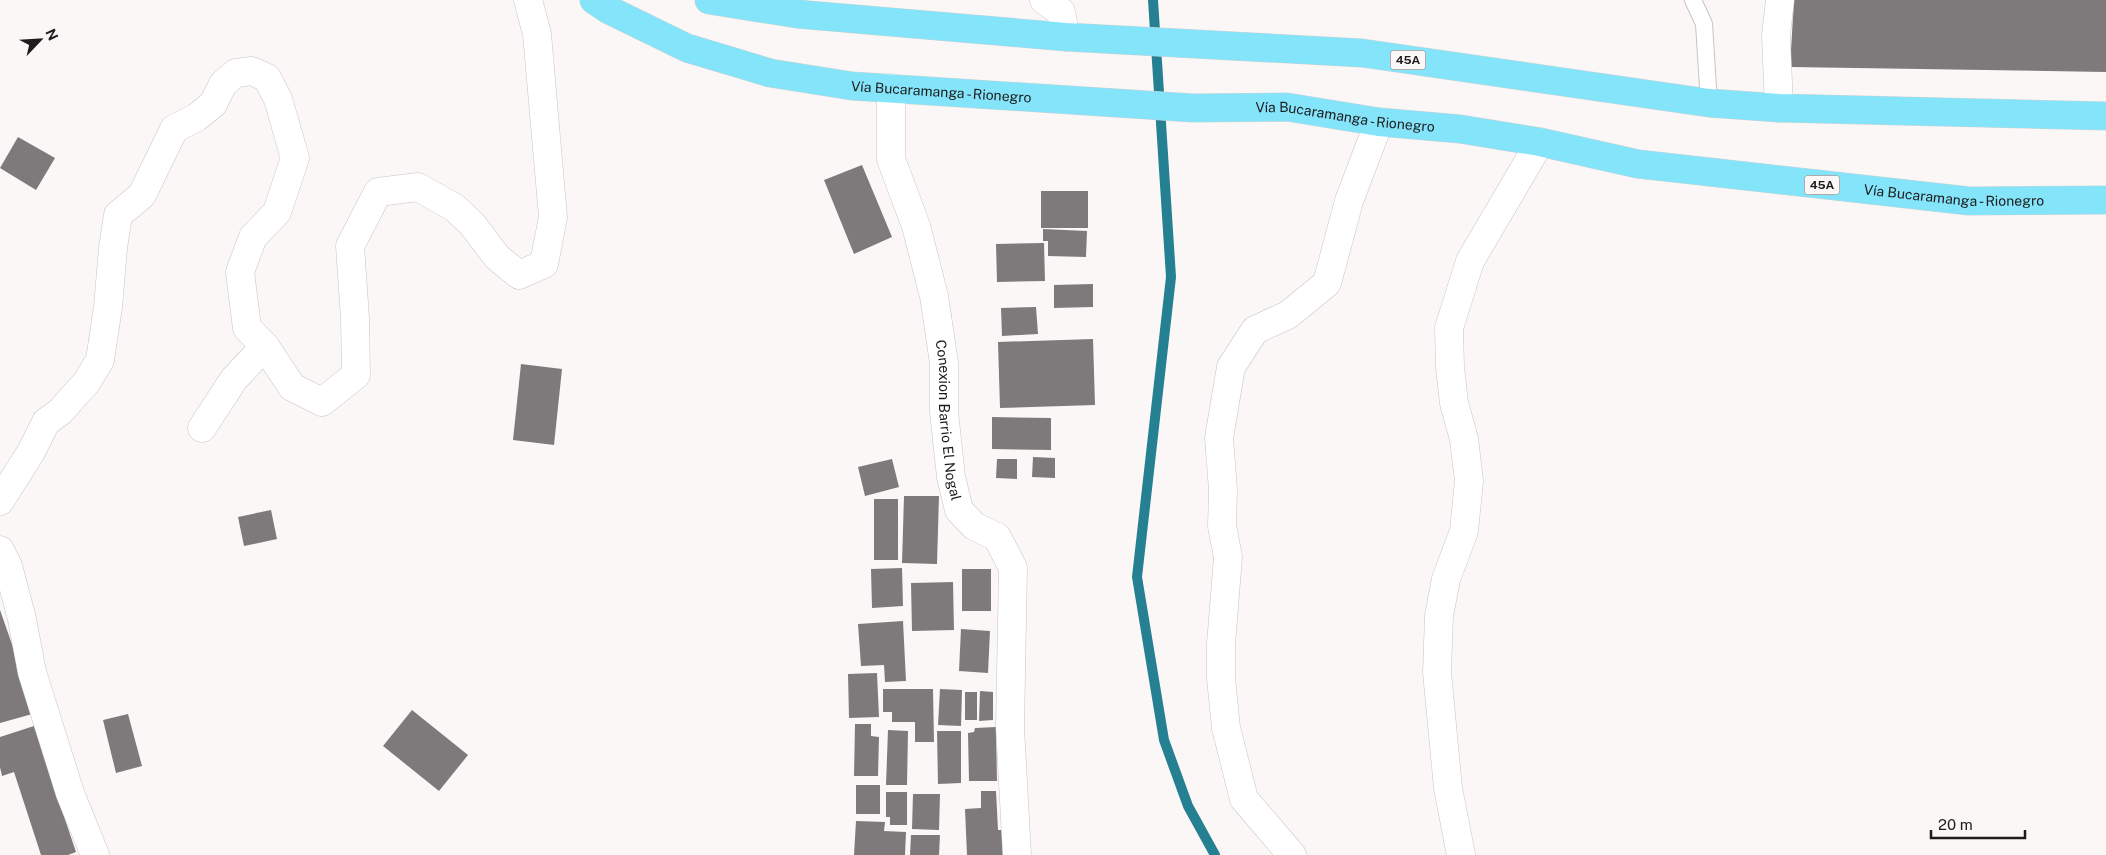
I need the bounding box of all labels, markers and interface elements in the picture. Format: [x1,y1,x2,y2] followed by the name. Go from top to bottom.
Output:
[15,15,65,65] north arrow
[42,26,61,43] text: N
[1390,50,1426,70] road number: 45A
[851,78,1032,106] street label: Vía Bucaramanga - Rionegro
[1255,99,1436,135] street label: Vía Bucaramanga - Rionegro
[1804,176,1840,194] road number: 45A
[1863,181,2044,209] street label: Vía Bucaramanga - Rionegro
[933,339,964,502] street label: Conexion Barrio El Nogal
[1931,808,2025,840] scale bar
[1938,816,1973,833] text: 20 m

